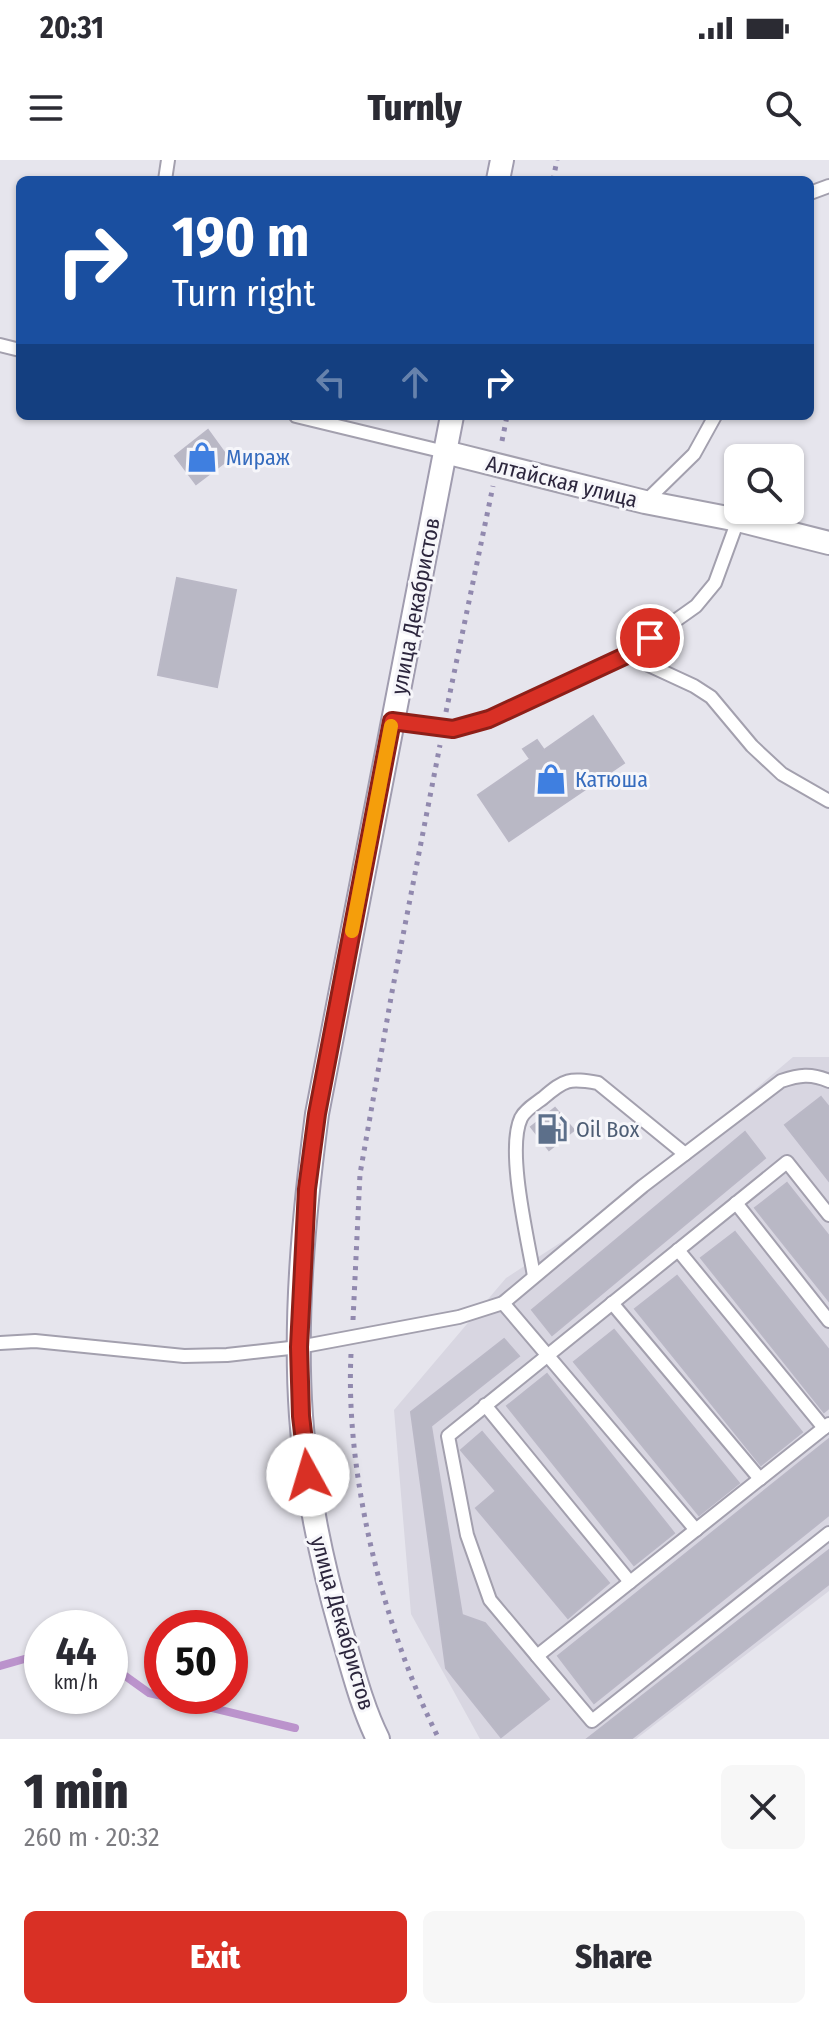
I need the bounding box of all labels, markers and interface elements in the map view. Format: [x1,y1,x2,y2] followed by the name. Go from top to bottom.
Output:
[40,10,104,46] text: 20:31
[24,86,68,130] icon: menu
[367,86,462,130] text: Turnly
[761,86,805,130] icon: search
[172,204,310,271] text: 190 m
[40,208,144,312] icon: right
[172,272,315,316] text: Turn right
[309,360,353,404] icon: left
[393,360,437,404] icon: ahead
[477,360,521,404] icon: right
[185,440,219,474] shop icon: Мираж
[226,444,290,471] place label: Мираж
[724,444,804,524] map controls
[724,444,804,524] button: search
[483,450,640,513] street label: Алтайская улица
[385,515,446,697] street label: улица Декабристов
[616,604,684,672] pin
[628,616,672,660] icon: arrive
[534,762,568,796] shop icon: Катюша
[575,766,648,793] place label: Катюша
[535,1112,569,1146] fuel station icon: Oil Box
[576,1116,640,1143] place label: Oil Box
[266,1433,350,1517] position arrow
[305,1533,380,1713] street label: улица Декабристов
[144,1610,248,1714] speed limit sign: 50
[55,1628,97,1676] text: 44
[54,1670,98,1694] text: km/h
[24,1763,128,1821] text: 1 min
[721,1765,805,1849] button: close
[24,1822,160,1853] text: 260 m · 20:32
[24,1911,407,2003] button: Exit
[423,1911,805,2003] button: Share

